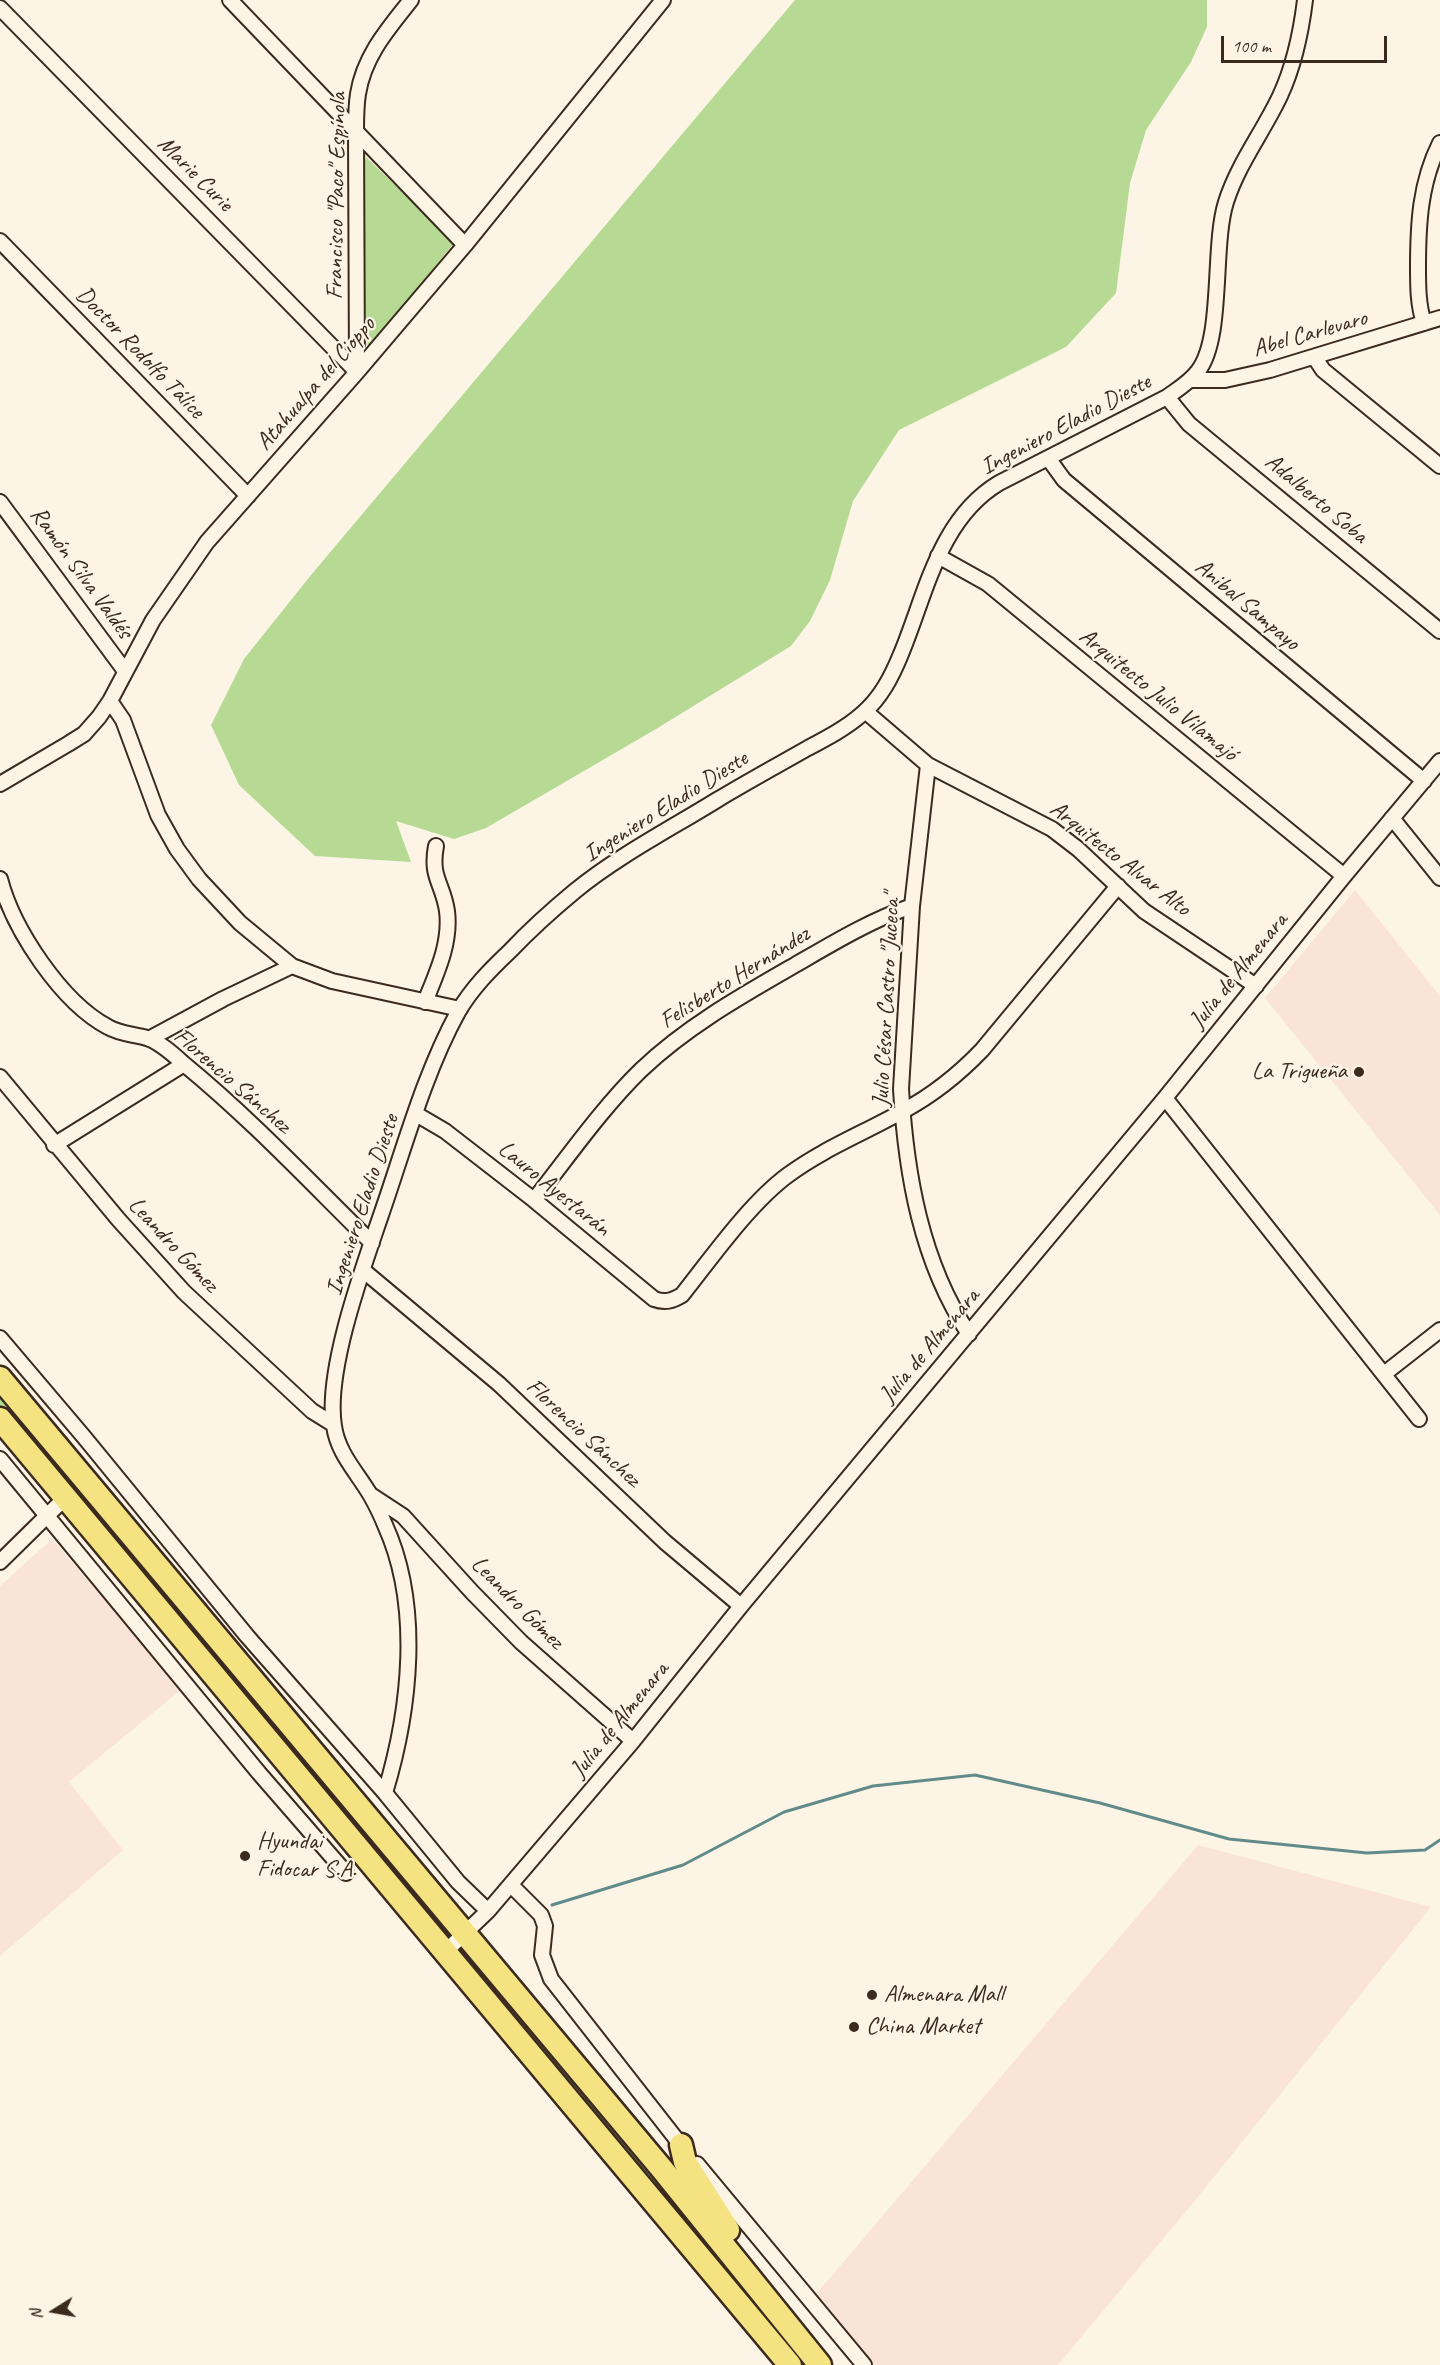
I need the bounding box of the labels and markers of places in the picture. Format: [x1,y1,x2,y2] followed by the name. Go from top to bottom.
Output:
[1252,1058,1347,1086] place label: La Trigueña
[1352,1065,1366,1079] marker: La Trigueña
[257,1828,356,1884] place label: Hyundai Fidocar S.A.
[238,1849,252,1863] marker: Hyundai Fidocar S.A.
[884,1981,1003,2009] place label: Almenara Mall
[865,1988,879,2002] marker: Almenara Mall
[866,2013,980,2041] place label: China Market
[847,2020,861,2034] marker: China Market

